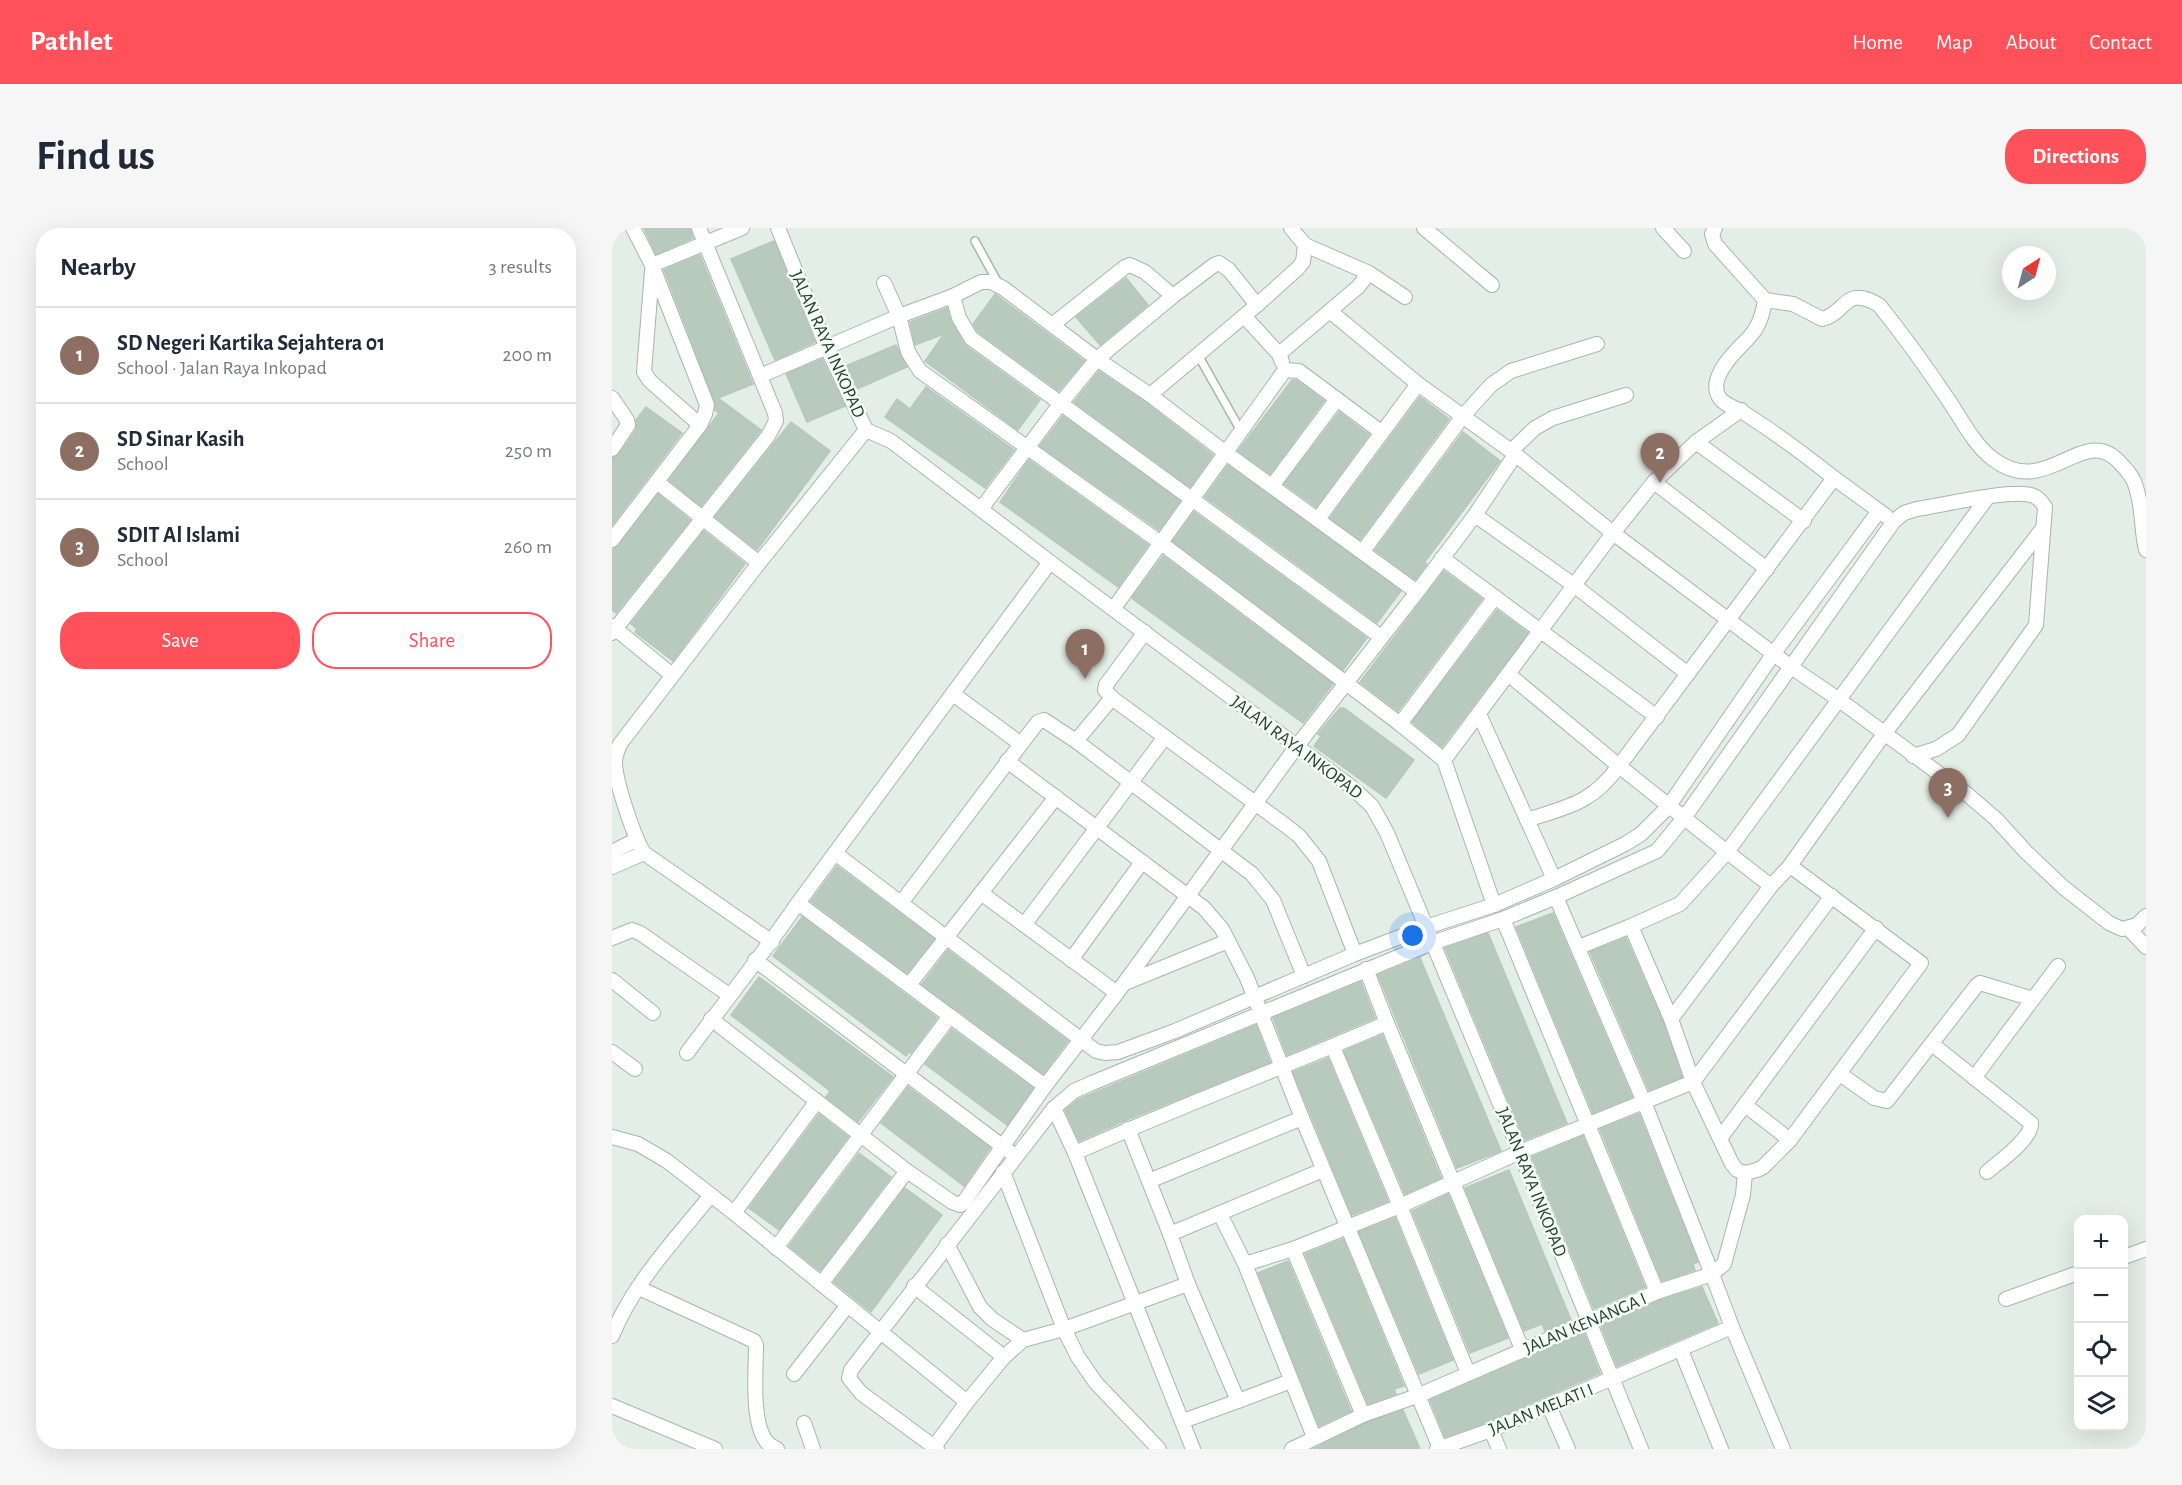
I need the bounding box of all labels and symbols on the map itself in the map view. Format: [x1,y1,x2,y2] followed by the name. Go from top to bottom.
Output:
[2002,246,2056,300] north arrow
[786,268,868,421] street label: JALAN RAYA INKOPAD
[1640,434,1680,483] pin: 2
[1066,630,1104,679] pin: 1
[1227,693,1365,803] street label: JALAN RAYA INKOPAD
[1928,768,1968,818] pin: 3
[1398,921,1427,950] your location
[1493,1105,1569,1260] street label: JALAN RAYA INKOPAD
[1521,1290,1649,1358] street label: JALAN KENANGA I
[1487,1381,1596,1439] street label: JALAN MELATI I

